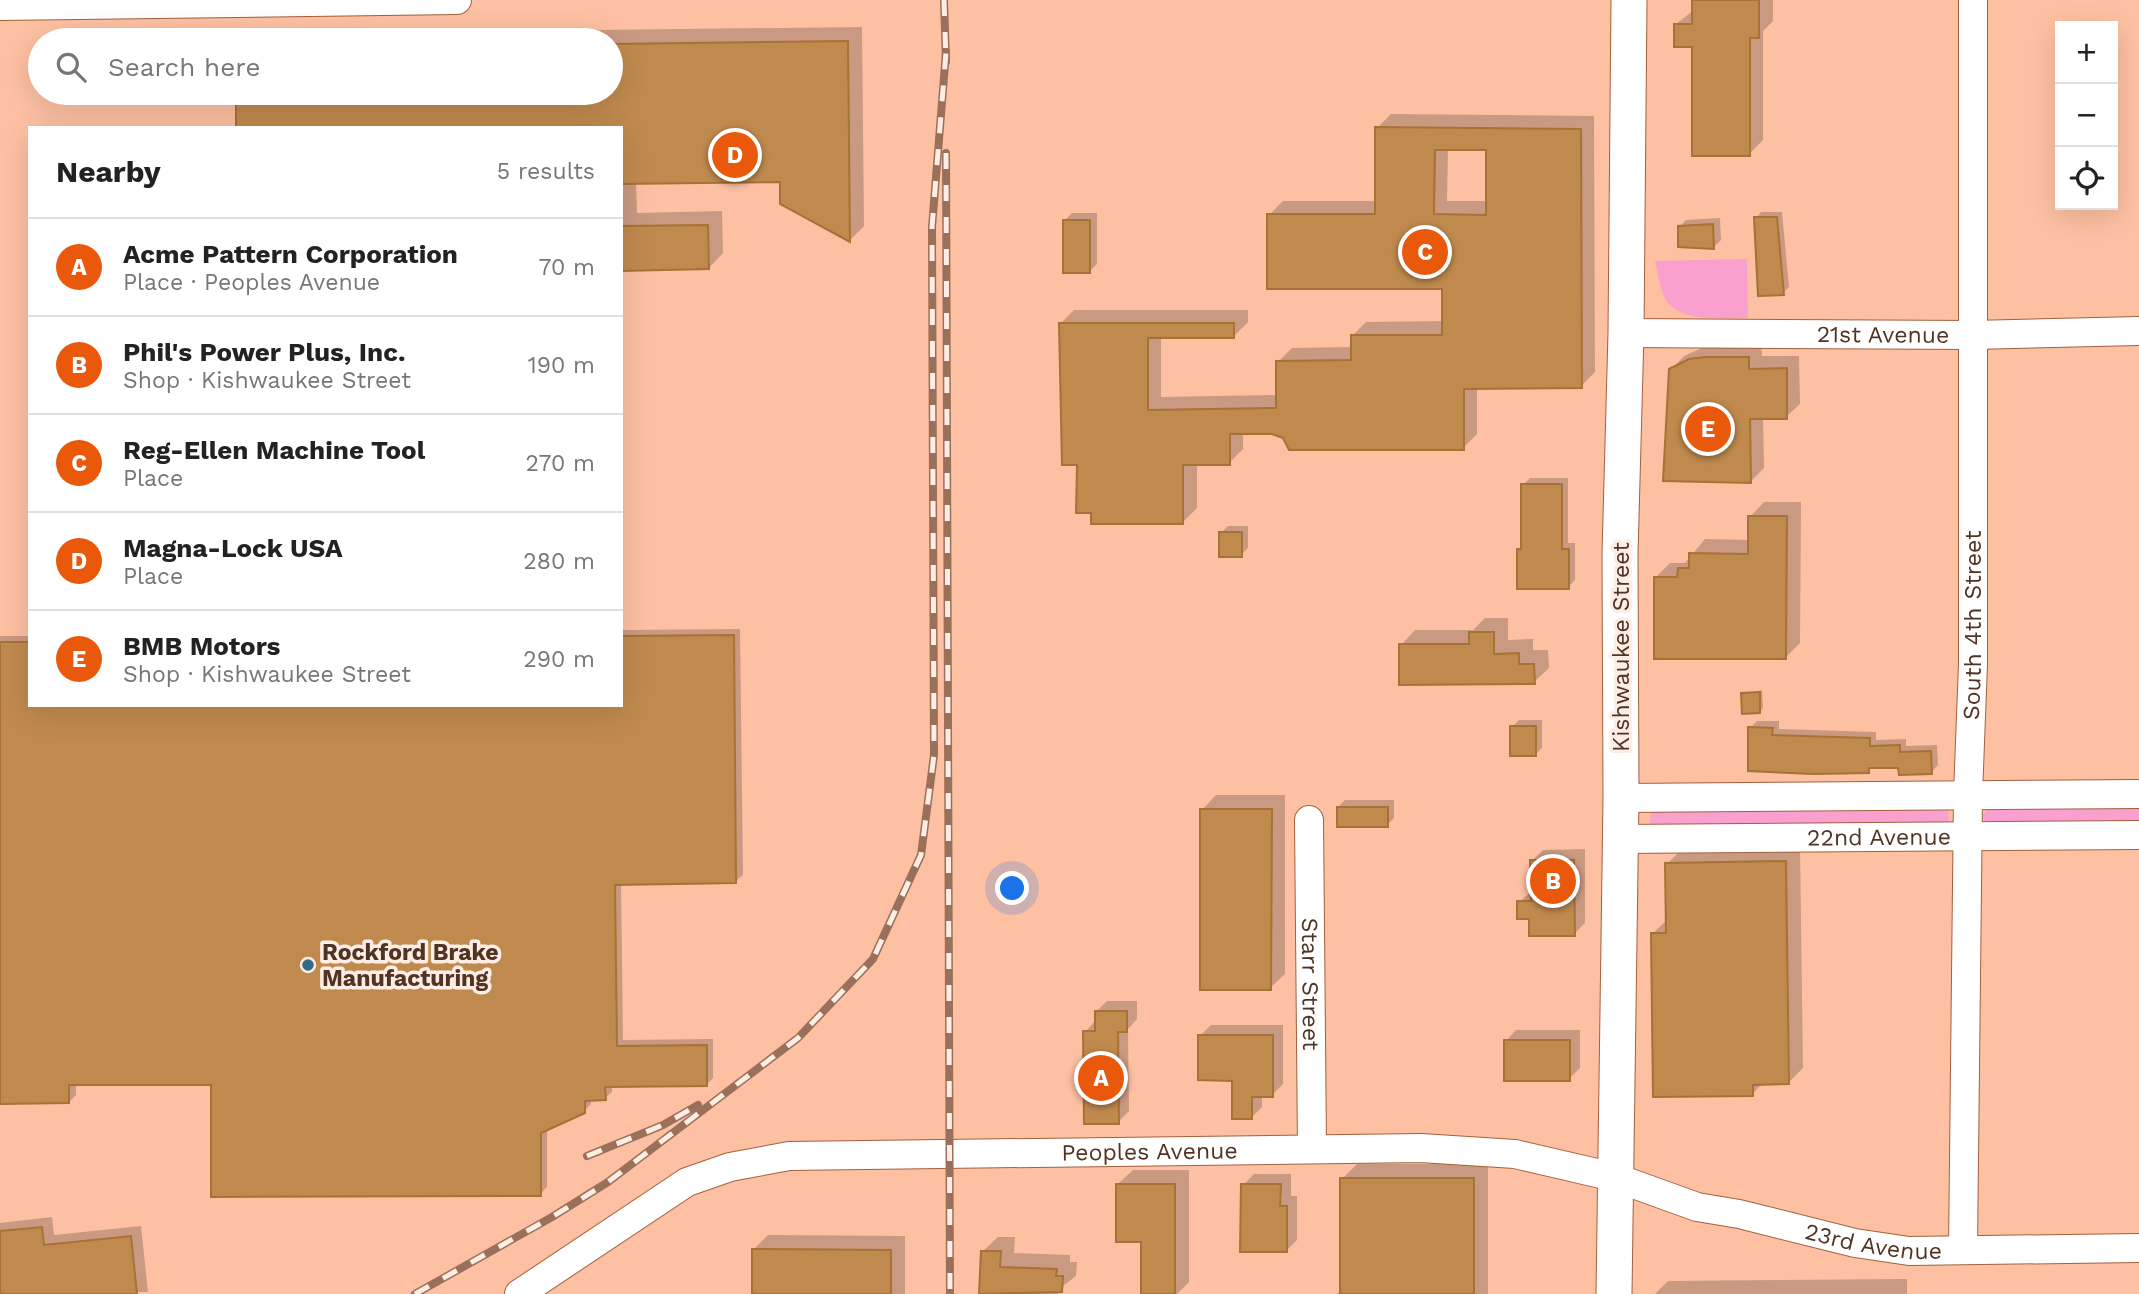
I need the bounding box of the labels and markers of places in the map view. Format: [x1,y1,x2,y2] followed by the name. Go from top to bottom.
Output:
[712,129,758,181] pin: D
[1402,226,1448,278] pin: C
[1685,403,1731,455] pin: E
[1530,855,1576,907] pin: B
[322,939,499,992] place label: Rockford Brake Manufacturing
[300,957,316,973] marker: Rockford Brake Manufacturing
[1078,1052,1124,1104] pin: A

